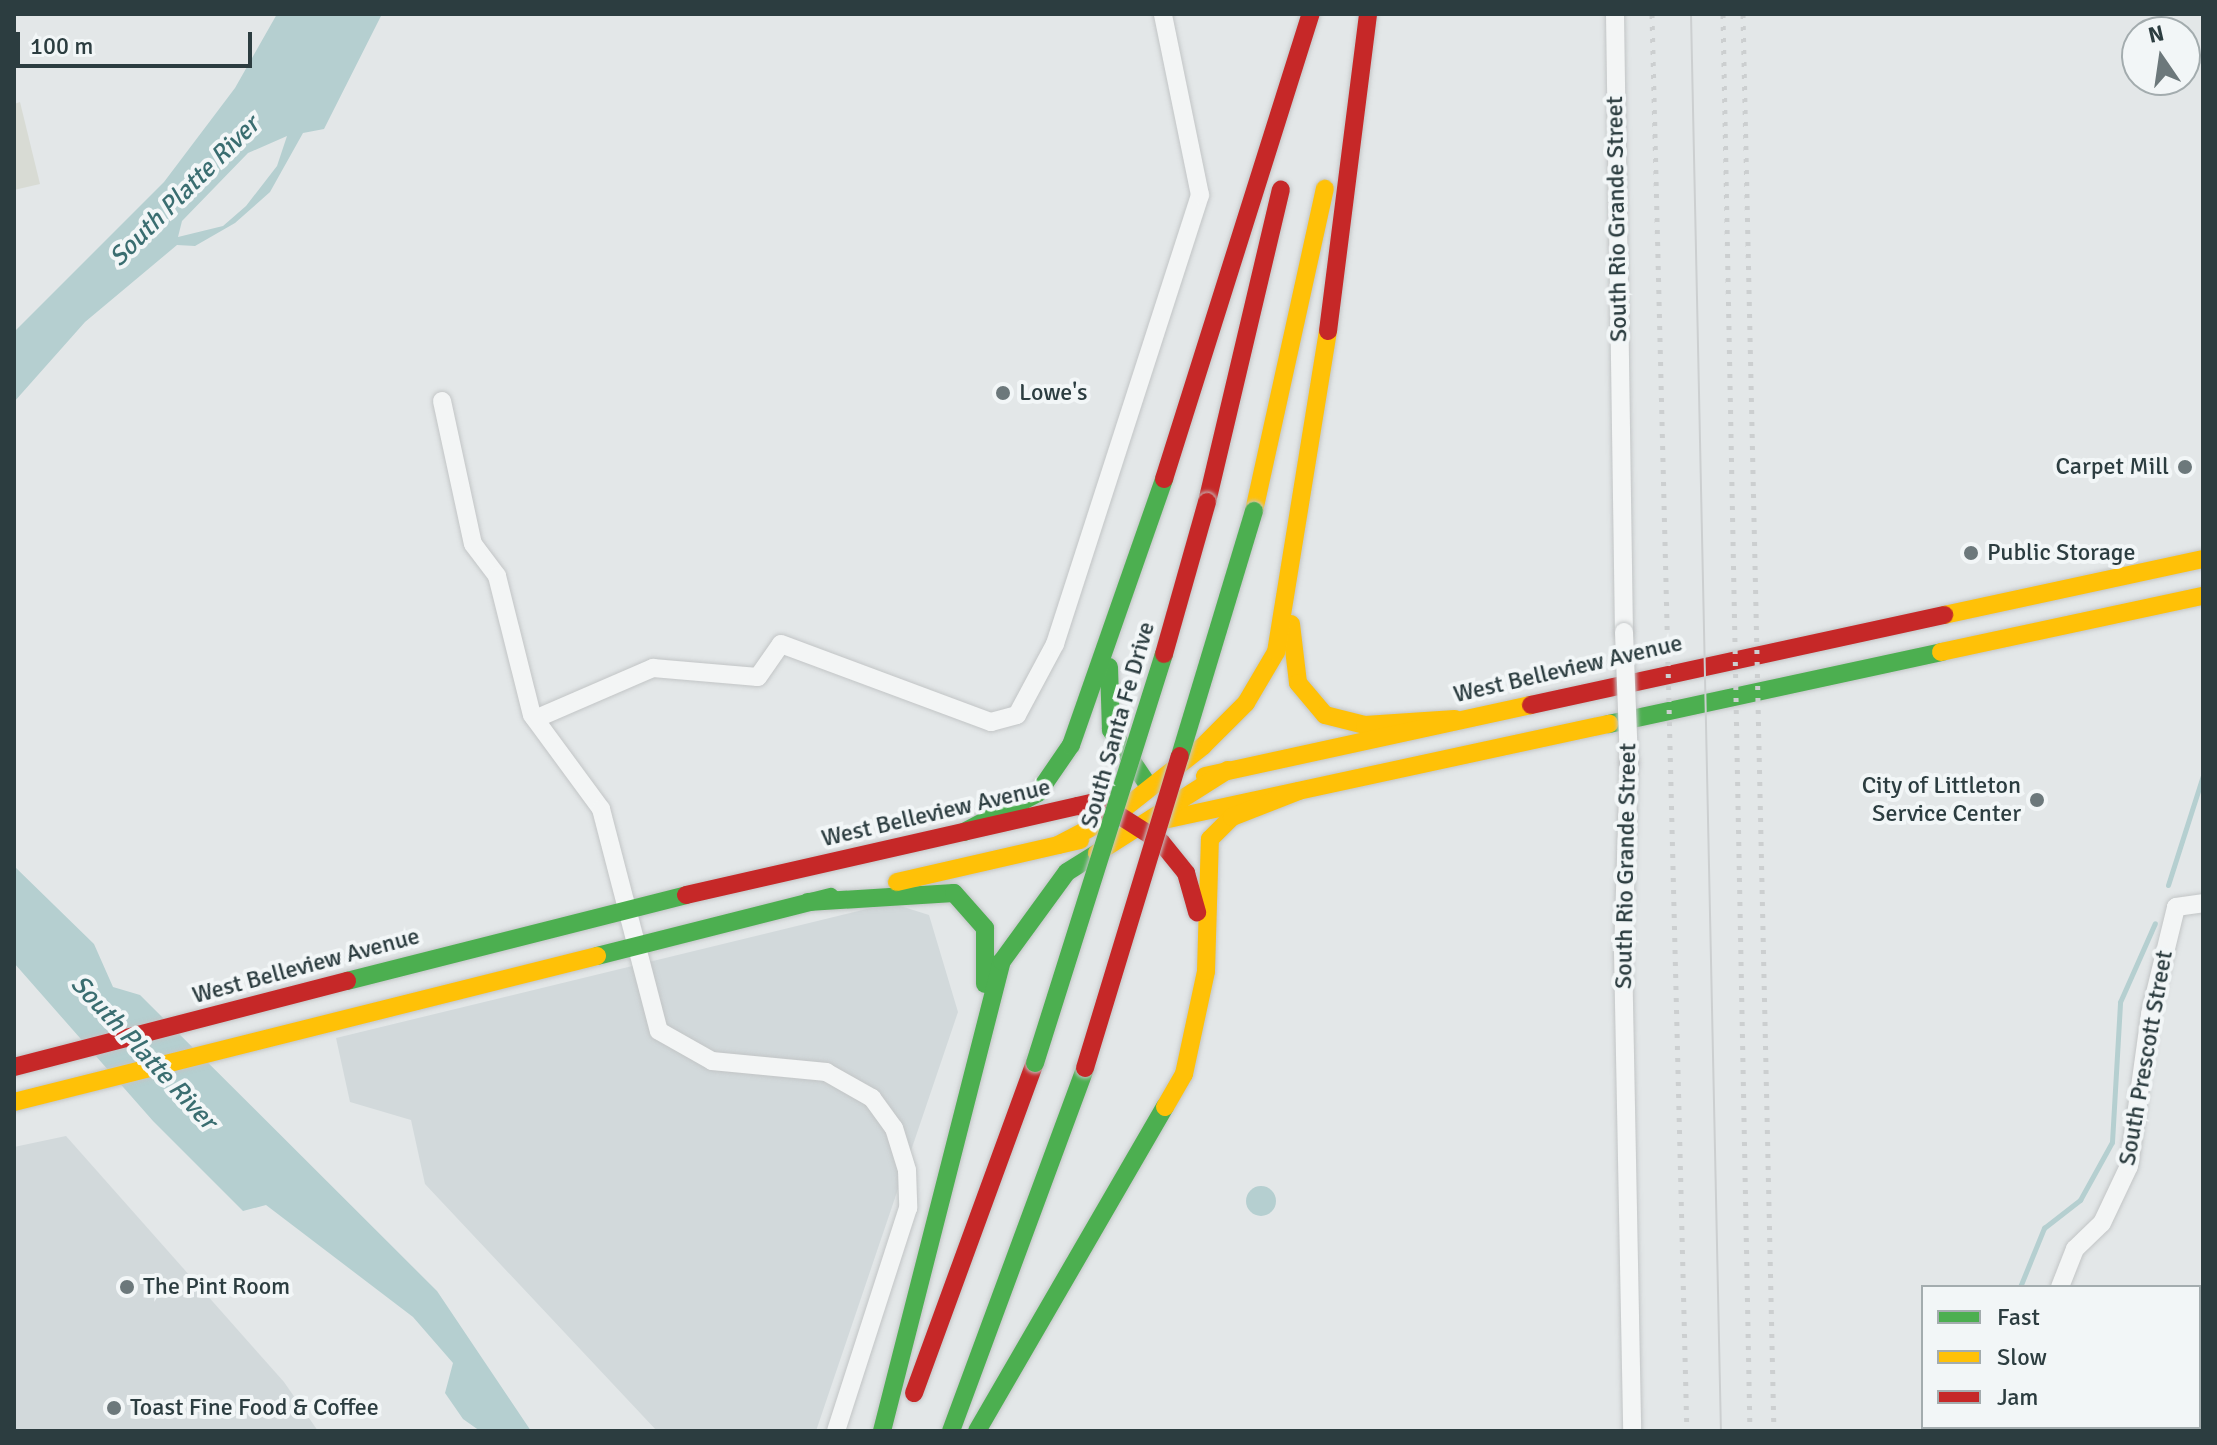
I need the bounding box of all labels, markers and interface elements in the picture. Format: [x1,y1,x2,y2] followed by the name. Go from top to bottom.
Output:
[20,16,256,66] scale bar
[2121,16,2201,96] north arrow
[2145,19,2166,49] text: N
[30,31,93,61] text: 100 m
[1600,96,1634,342] street label: South Rio Grande Street
[103,110,267,274] water label: South Platte River
[1019,379,1088,407] place label: Lowe's
[994,384,1012,402] marker: Lowe's
[2056,453,2169,481] place label: Carpet Mill
[2176,458,2194,476] marker: Carpet Mill
[1987,539,2136,567] place label: Public Storage
[1962,544,1980,562] marker: Public Storage
[1075,619,1161,831] street label: South Santa Fe Drive
[1451,629,1685,709] street label: West Belleview Avenue
[1609,743,1643,989] street label: South Rio Grande Street
[1862,772,2021,828] place label: City of Littleton Service Center
[819,773,1053,853] street label: West Belleview Avenue
[2028,791,2046,809] marker: City of Littleton Service Center
[189,922,423,1010] street label: West Belleview Avenue
[2113,948,2179,1168] street label: South Prescott Street
[64,969,222,1137] water label: South Platte River
[143,1273,290,1301] place label: The Pint Room
[118,1278,136,1296] marker: The Pint Room
[1921,1285,2201,1429] legend
[1997,1302,2040,1332] text: Fast
[1997,1342,2047,1372] text: Slow
[1997,1382,2038,1412] text: Jam
[130,1394,379,1422] place label: Toast Fine Food & Coffee
[105,1399,123,1417] marker: Toast Fine Food & Coffee

